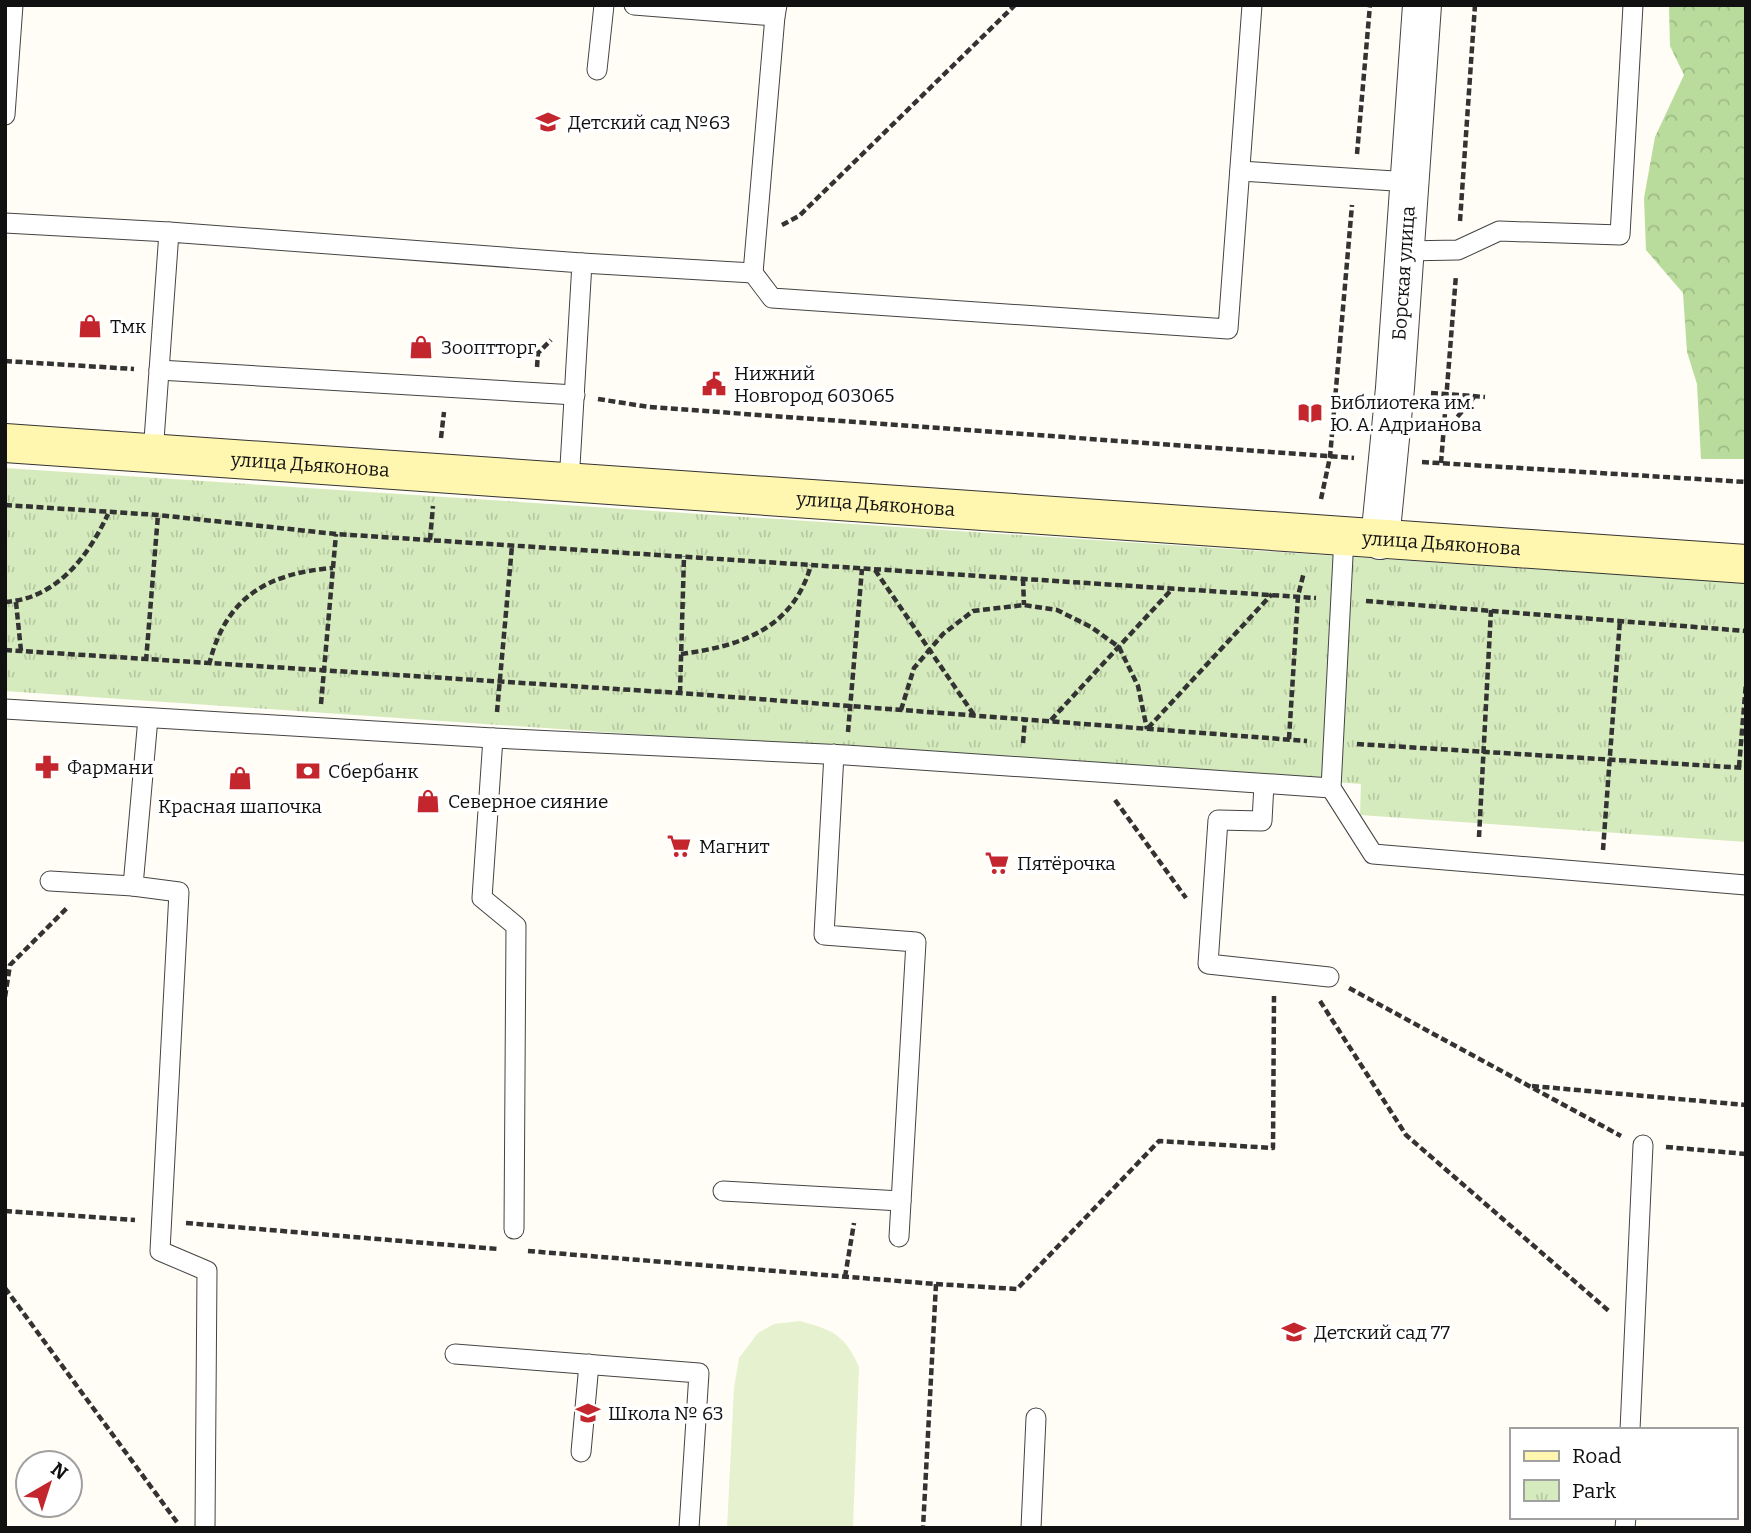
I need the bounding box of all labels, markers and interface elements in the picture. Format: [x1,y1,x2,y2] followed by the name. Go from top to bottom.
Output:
[534,108,562,136] school or university icon: Детский сад №63
[568,111,731,134] place label: Детский сад №63
[1387,204,1420,341] street label: Борская улица
[76,312,104,340] shop icon: Тмк
[110,315,147,338] place label: Тмк
[407,333,435,361] shop icon: Зооптторг
[441,336,536,359] place label: Зооптторг
[734,362,894,407] place label: Нижний Новгород 603065
[700,370,728,398] public building icon: Нижний Новгород 603065
[1330,391,1482,436] place label: Библиотека им. Ю. А. Адрианова
[1296,399,1324,427] library icon: Библиотека им. Ю. А. Адрианова
[229,448,391,482] street label: улица Дьяконова
[795,487,957,521] street label: улица Дьяконова
[1360,526,1522,560] street label: улица Дьяконова
[33,753,61,781] pharmacy icon: Фармани
[67,756,153,779] place label: Фармани
[294,757,322,785] bank icon: Сбербанк
[328,760,419,783] place label: Сбербанк
[226,764,254,792] shop icon: Красная шапочка
[414,787,442,815] shop icon: Северное сияние
[448,790,608,813] place label: Северное сияние
[158,795,322,818] place label: Красная шапочка
[665,832,693,860] supermarket icon: Магнит
[699,835,770,858] place label: Магнит
[983,849,1011,877] supermarket icon: Пятёрочка
[1017,852,1116,875] place label: Пятёрочка
[1280,1318,1308,1346] school or university icon: Детский сад 77
[1314,1321,1450,1344] place label: Детский сад 77
[574,1399,602,1427] school or university icon: Школа № 63
[608,1402,724,1425] place label: Школа № 63
[1510,1428,1737,1519] legend
[1572,1443,1621,1469] text: Road
[14,1449,84,1519] north arrow
[46,1458,73,1485] text: N
[1572,1478,1616,1504] text: Park

